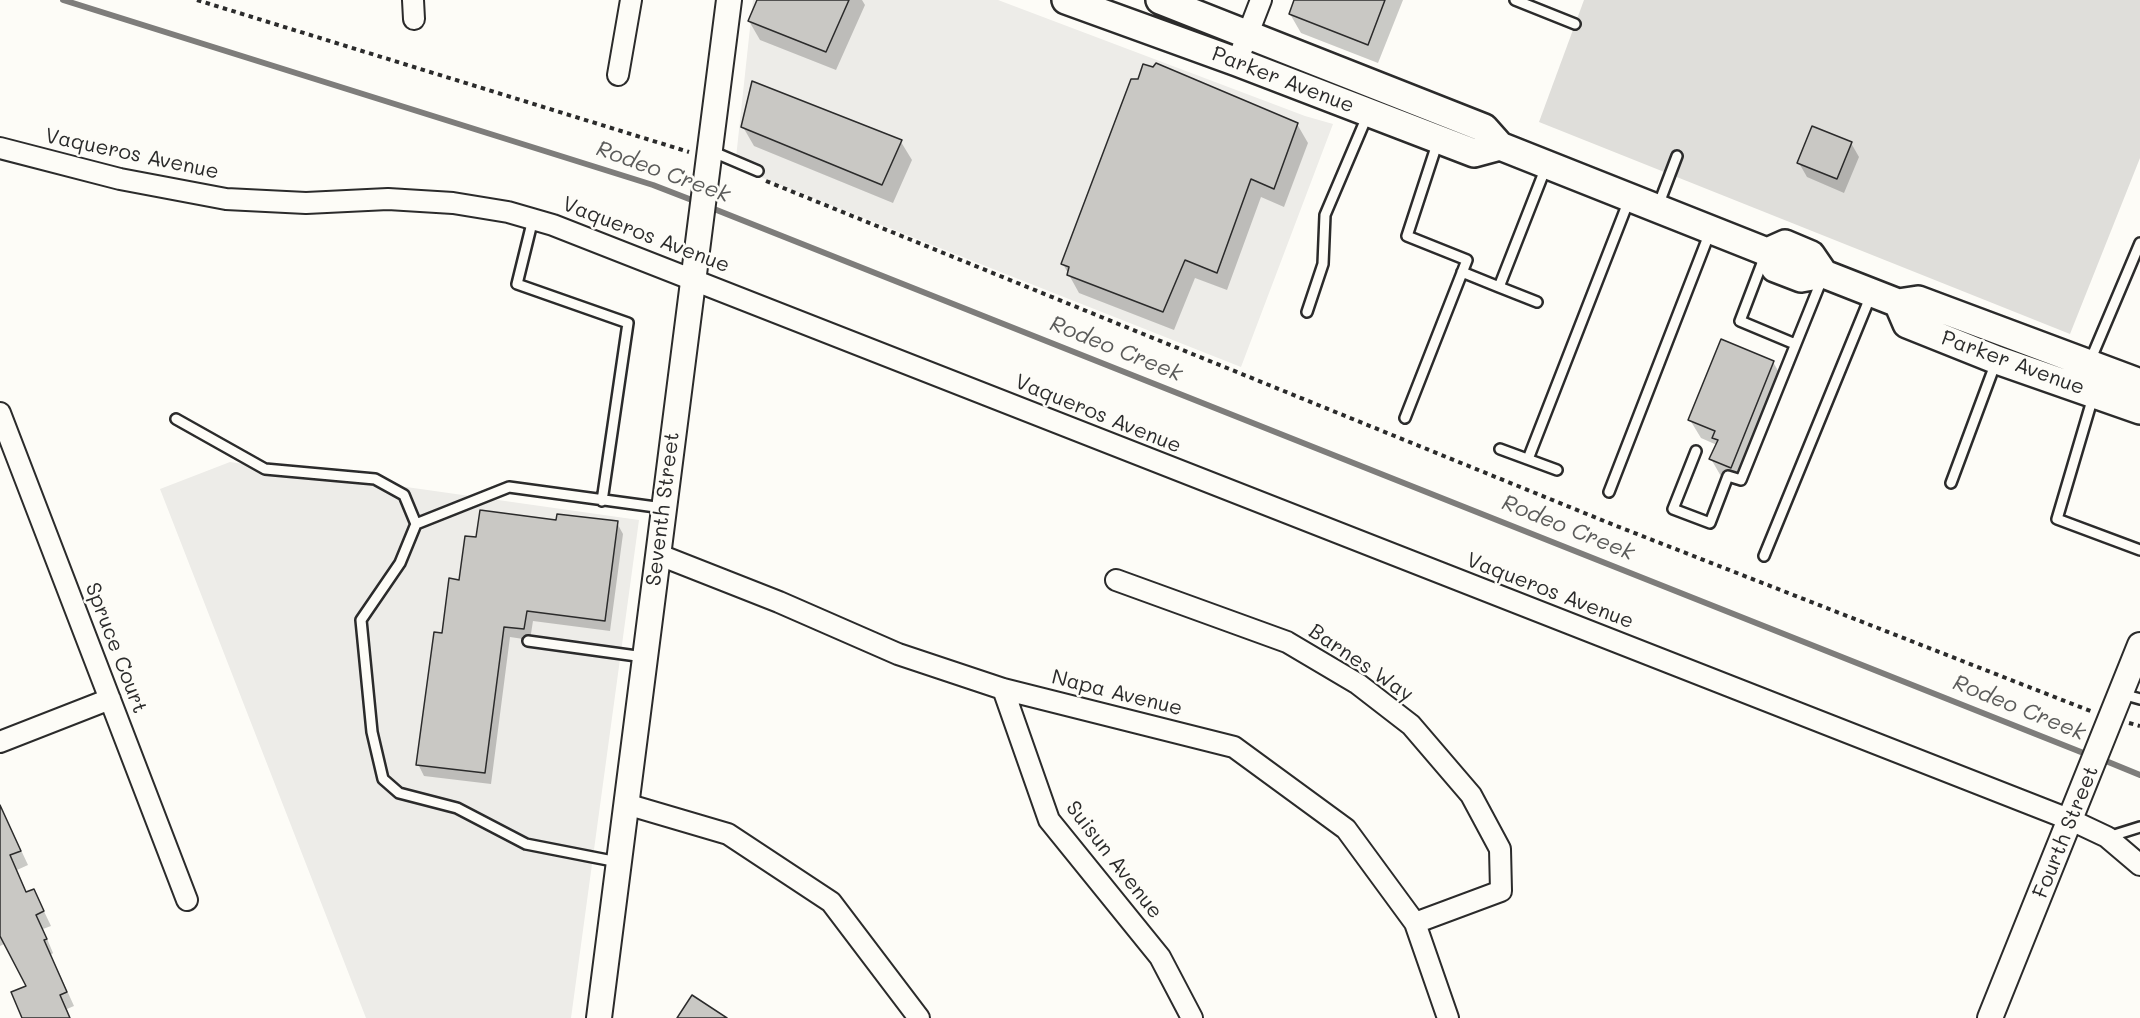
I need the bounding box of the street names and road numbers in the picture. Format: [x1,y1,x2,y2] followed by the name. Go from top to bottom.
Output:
[1208,41,1358,119] street label: Parker Avenue
[43,123,221,185] street label: Vaqueros Avenue
[559,192,733,278] street label: Vaqueros Avenue
[1938,325,2088,401] street label: Parker Avenue
[1011,369,1185,459] street label: Vaqueros Avenue
[641,430,685,588] street label: Seventh Street
[1463,548,1637,634] street label: Vaqueros Avenue
[80,579,152,717] street label: Spruce Court
[1304,619,1418,707] street label: Barnes Way
[1049,665,1185,721] street label: Napa Avenue
[2028,762,2104,902] street label: Fourth Street
[1060,796,1168,924] street label: Suisun Avenue

